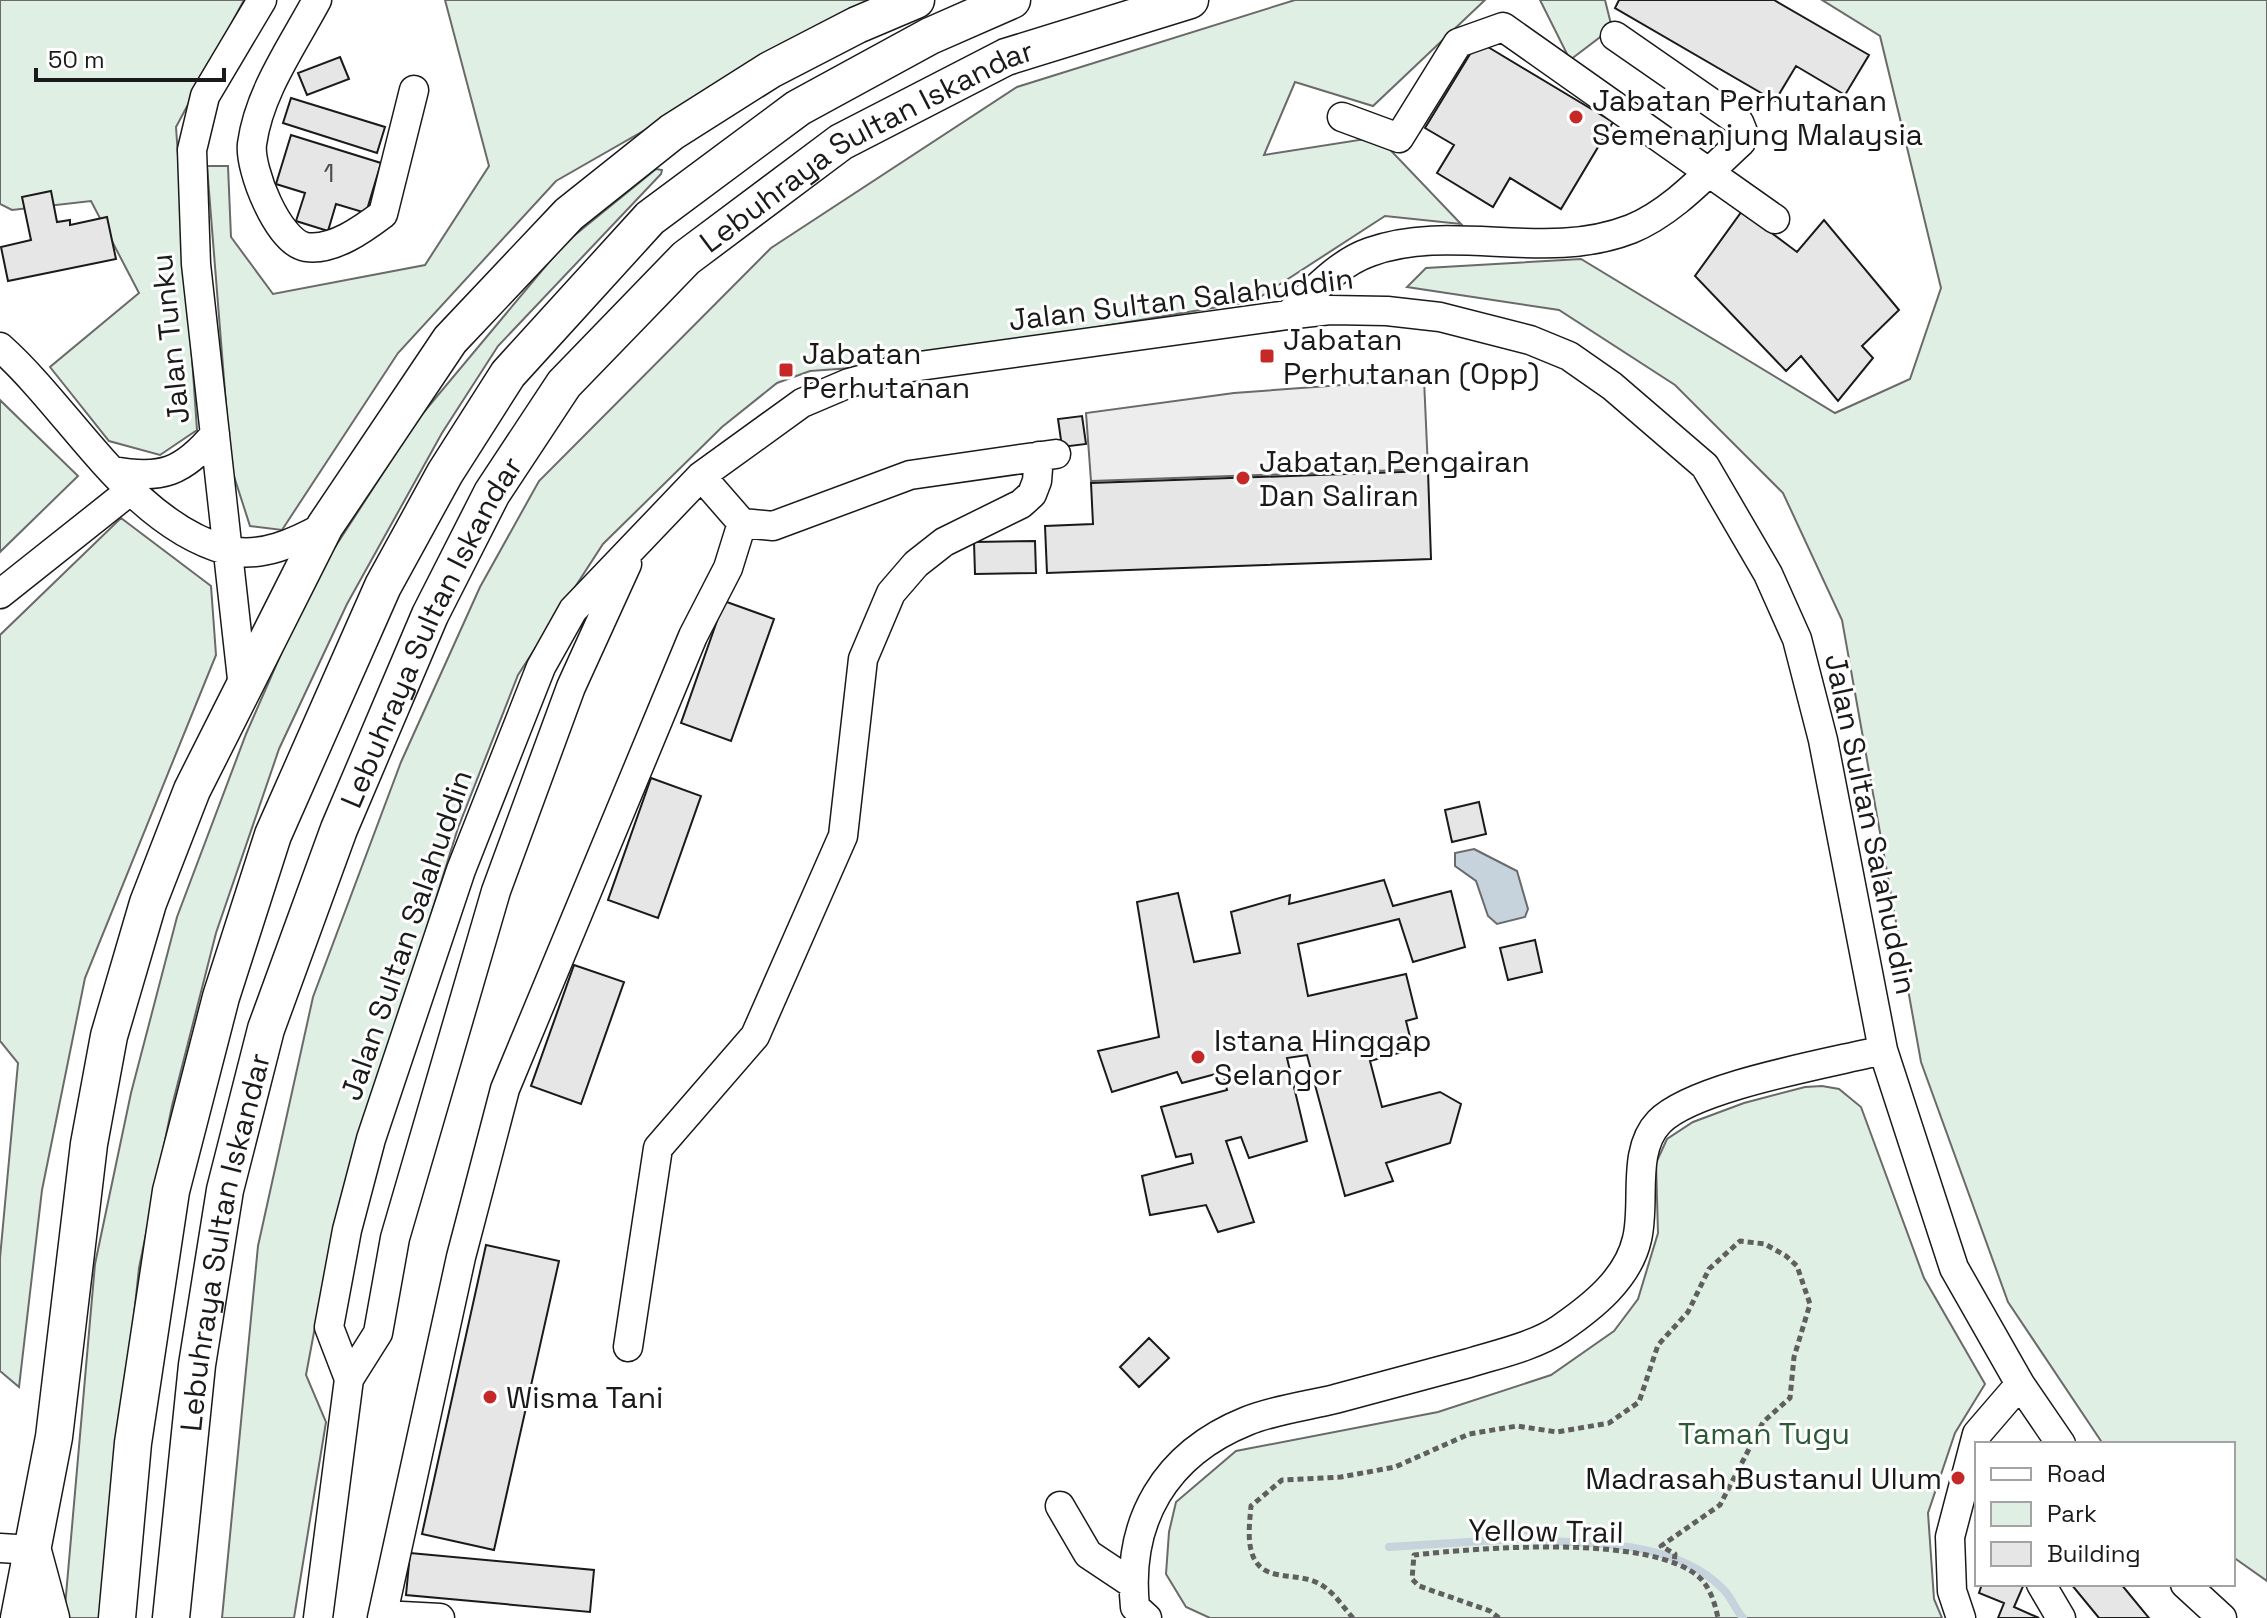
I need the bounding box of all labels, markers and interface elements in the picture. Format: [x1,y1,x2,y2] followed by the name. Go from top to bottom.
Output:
[692,30,1038,261] street label: Lebuhraya Sultan Iskandar
[36,32,224,82] scale bar
[48,44,105,75] text: 50 m
[1592,81,1923,154] place label: Jabatan Perhutanan Semenanjung Malaysia
[1567,108,1585,126] marker: Jabatan Perhutanan Semenanjung Malaysia
[324,156,334,190] house number: 1
[142,252,198,426] street label: Jalan Tunku
[1006,258,1356,340] street label: Jalan Sultan Salahuddin
[1283,320,1540,393] place label: Jabatan Perhutanan (Opp)
[802,334,970,407] place label: Jabatan Perhutanan
[1258,347,1276,365] marker: Jabatan Perhutanan (Opp)
[777,361,795,379] marker: Jabatan Perhutanan
[1259,442,1530,515] place label: Jabatan Pengairan Dan Saliran
[331,449,531,814] street label: Lebuhraya Sultan Iskandar
[1234,469,1252,487] marker: Jabatan Pengairan Dan Saliran
[1816,650,1926,998] street label: Jalan Sultan Salahuddin
[331,764,481,1106] street label: Jalan Sultan Salahuddin
[1214,1021,1432,1094] place label: Istana Hinggap Selangor
[1189,1048,1207,1066] marker: Istana Hinggap Selangor
[171,1049,279,1433] street label: Lebuhraya Sultan Iskandar
[506,1378,663,1417] place label: Wisma Tani
[481,1388,499,1406] marker: Wisma Tani
[1678,1414,1850,1453] park label: Taman Tugu
[1975,1442,2235,1586] legend
[2047,1458,2106,1489] text: Road
[1585,1459,1942,1498] place label: Madrasah Bustanul Ulum
[1949,1469,1967,1487] marker: Madrasah Bustanul Ulum
[2047,1498,2097,1529] text: Park
[1468,1510,1624,1552] street label: Yellow Trail
[2047,1538,2141,1569] text: Building

